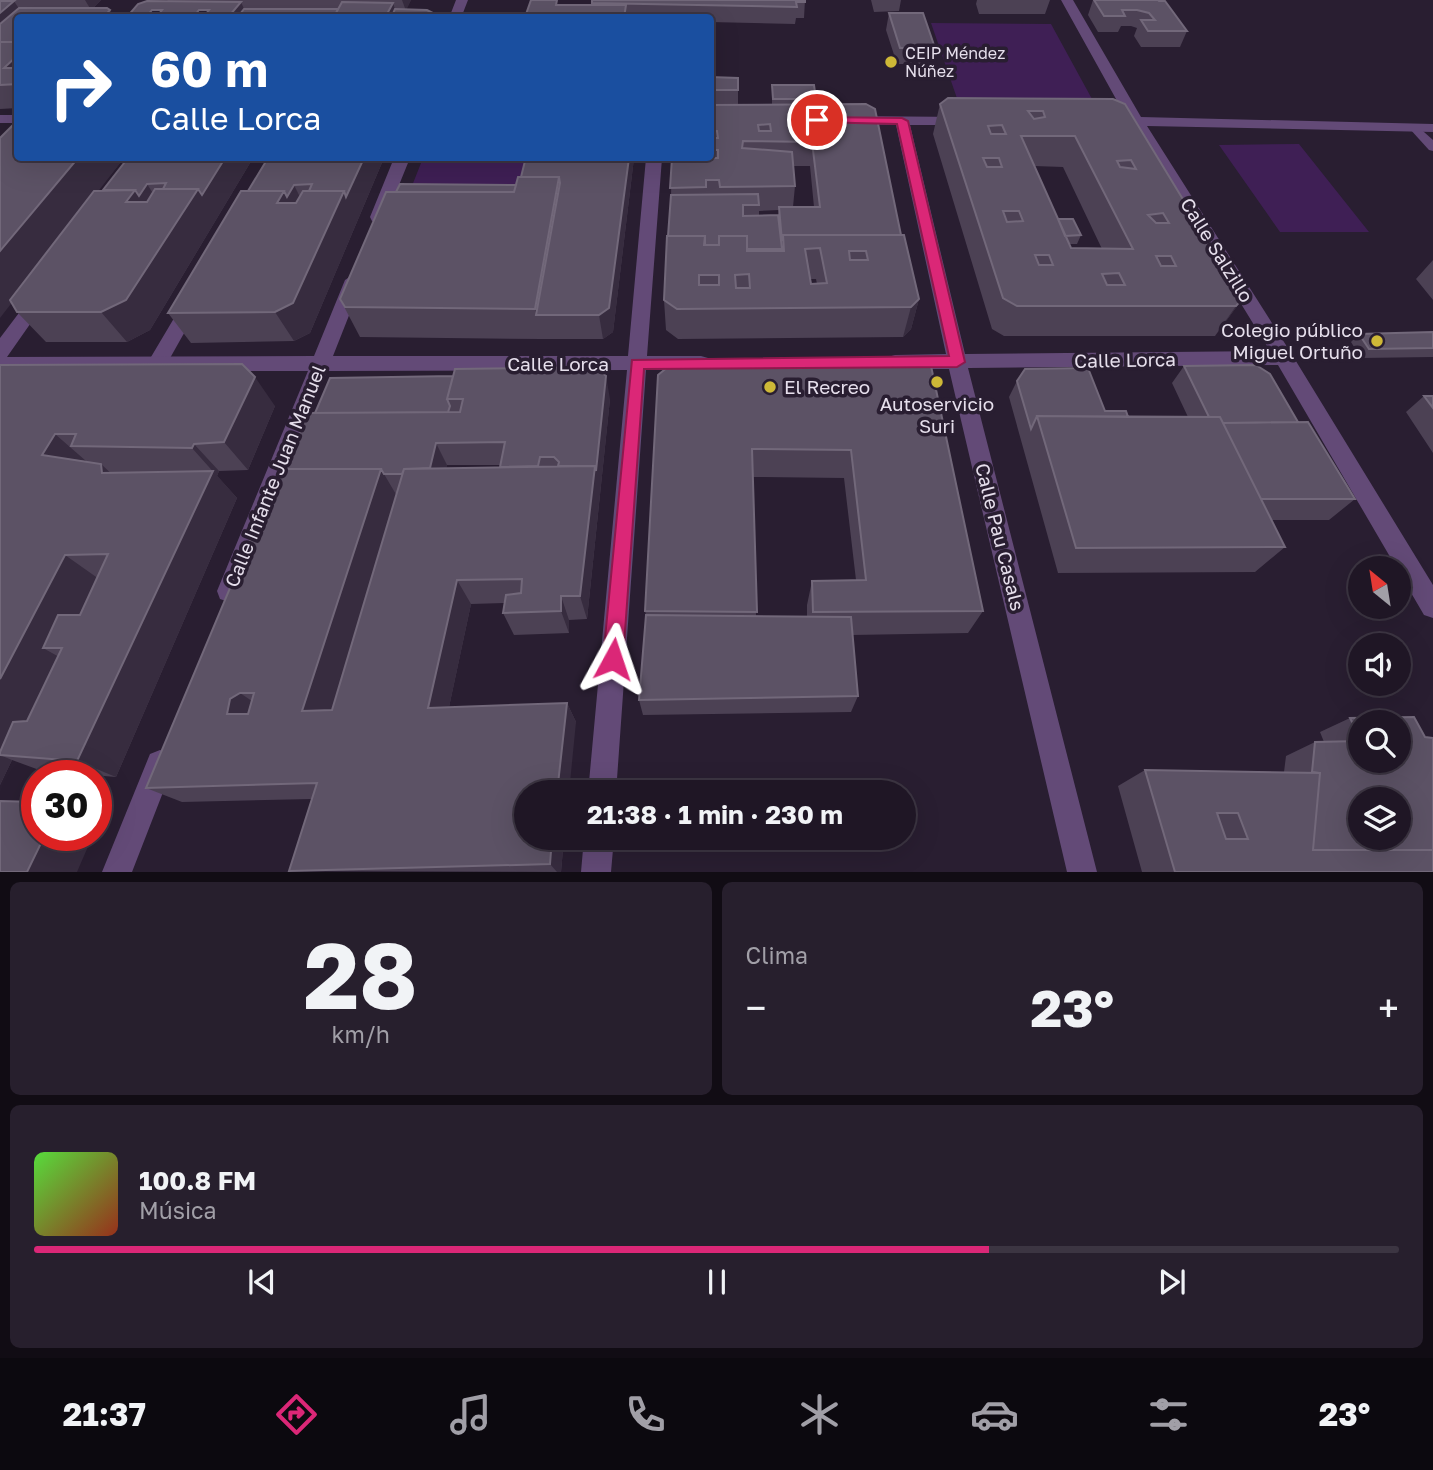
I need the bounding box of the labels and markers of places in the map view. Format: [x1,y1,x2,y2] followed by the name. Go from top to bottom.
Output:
[905,43,1005,81] place label: CEIP Méndez Núñez
[883,54,899,70] marker: CEIP Méndez Núñez
[787,90,847,150] pin
[1221,318,1363,363] place label: Colegio público Miguel Ortuño
[1369,333,1385,349] marker: Colegio público Miguel Ortuño
[929,374,945,390] marker: Autoservicio Suri
[784,375,870,398] place label: El Recreo
[762,379,778,395] marker: El Recreo
[880,392,994,437] place label: Autoservicio Suri

